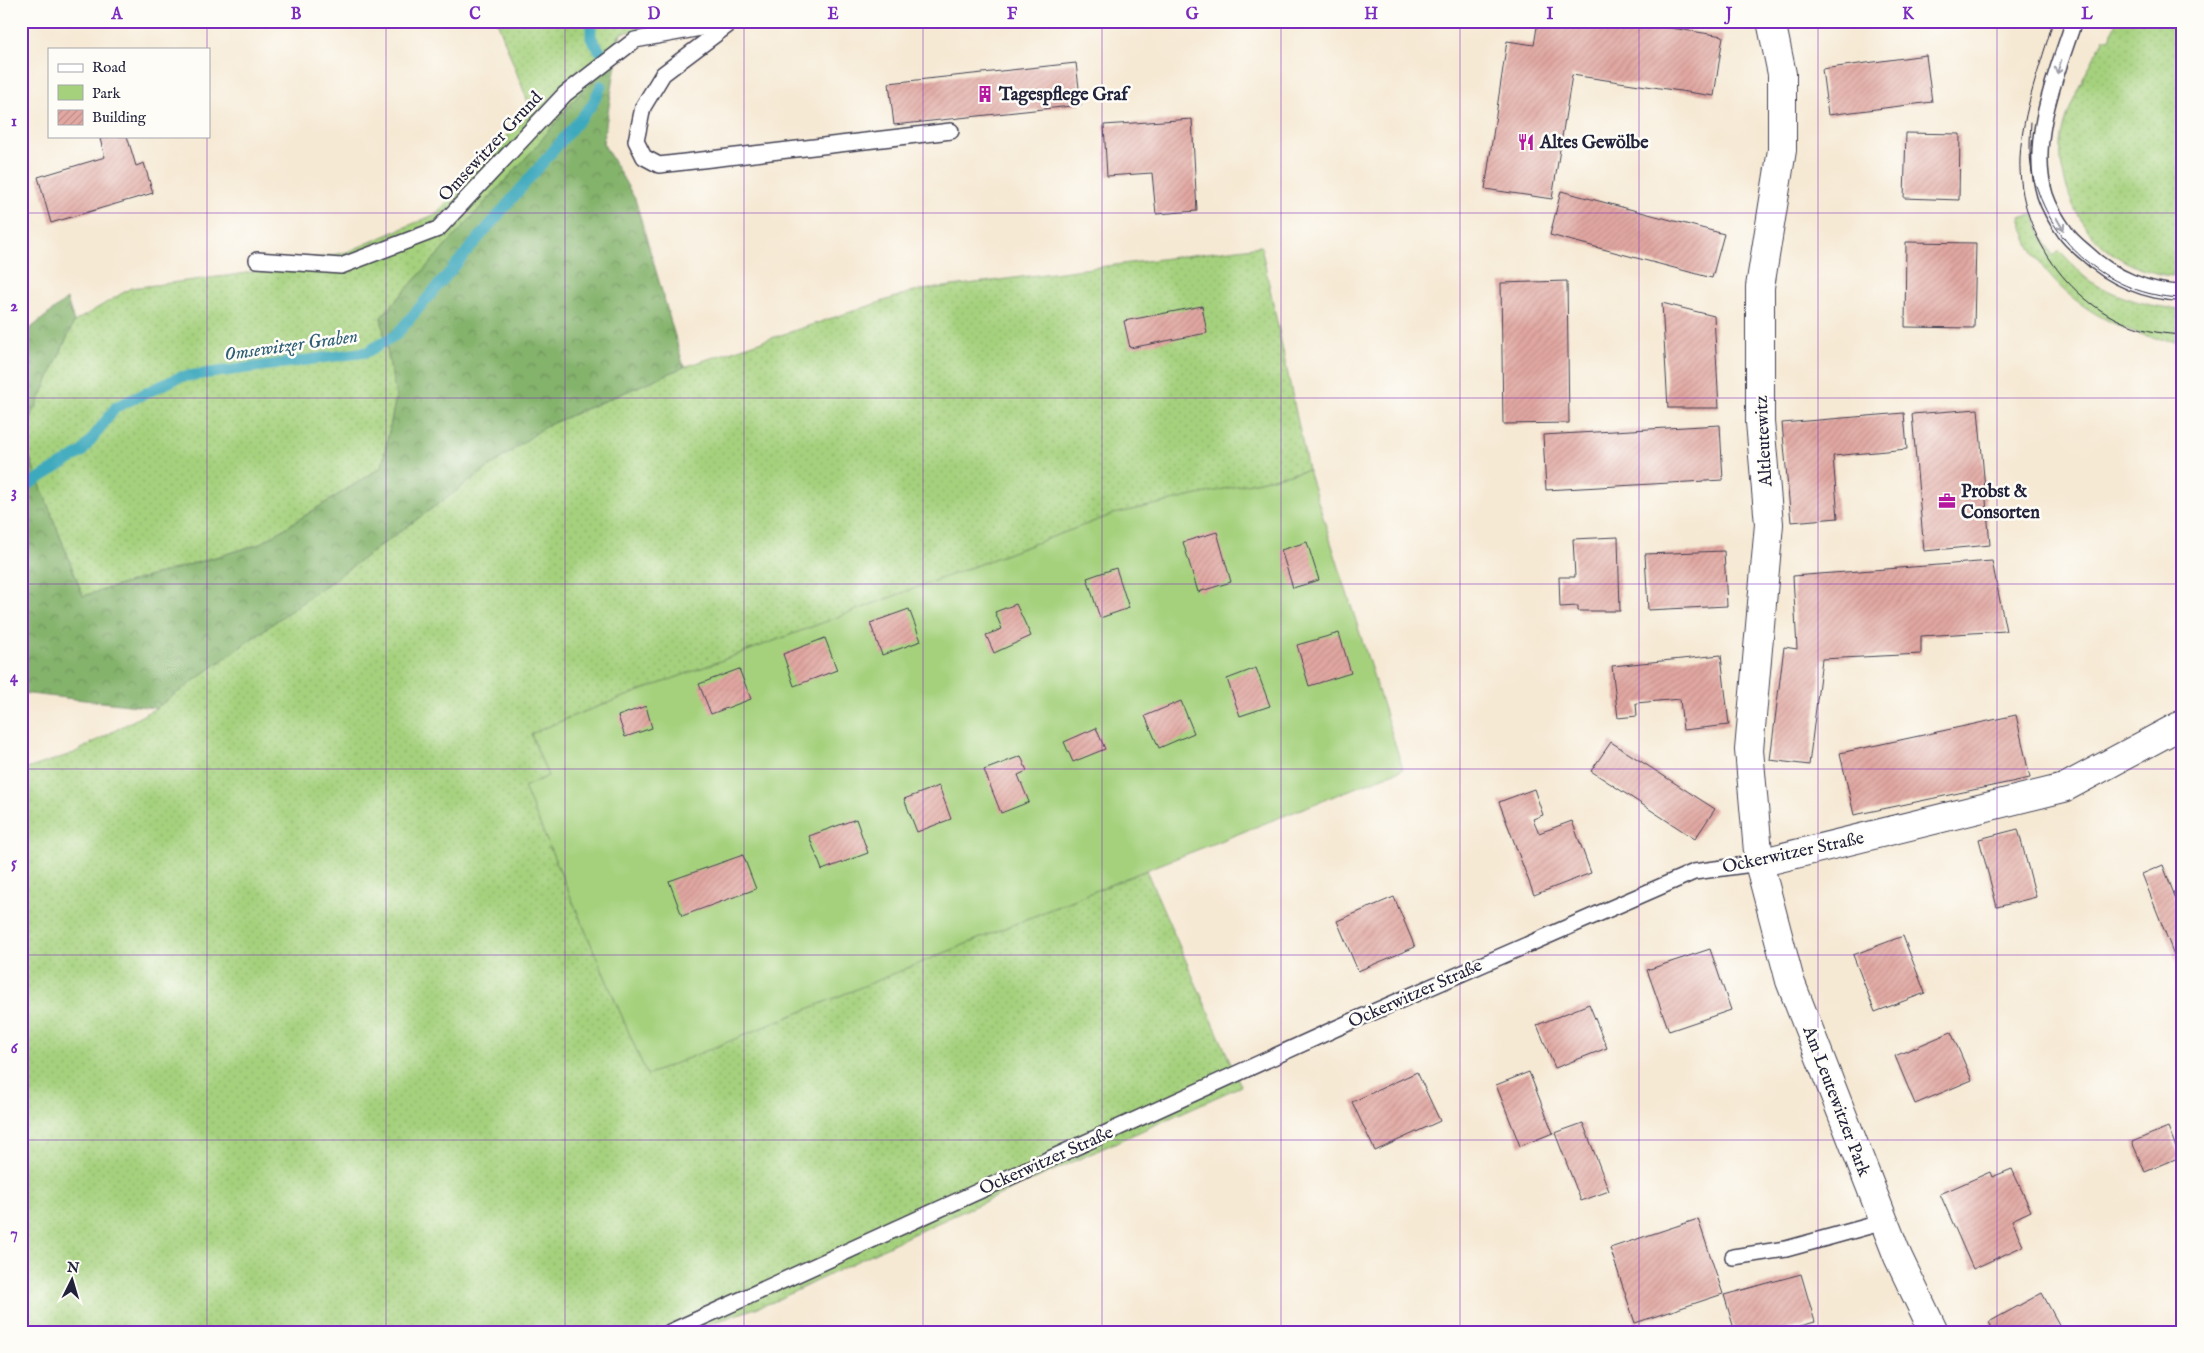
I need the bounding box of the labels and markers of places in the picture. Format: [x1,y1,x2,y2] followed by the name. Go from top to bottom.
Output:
[975,84,995,104] building icon: Tagespflege Graf
[998,84,1131,107] place label: Tagespflege Graf
[1516,132,1536,152] restaurant icon: Altes Gewölbe
[1539,132,1649,155] place label: Altes Gewölbe
[1961,481,2040,525] place label: Probst & Consorten
[1937,491,1957,511] office icon: Probst & Consorten

